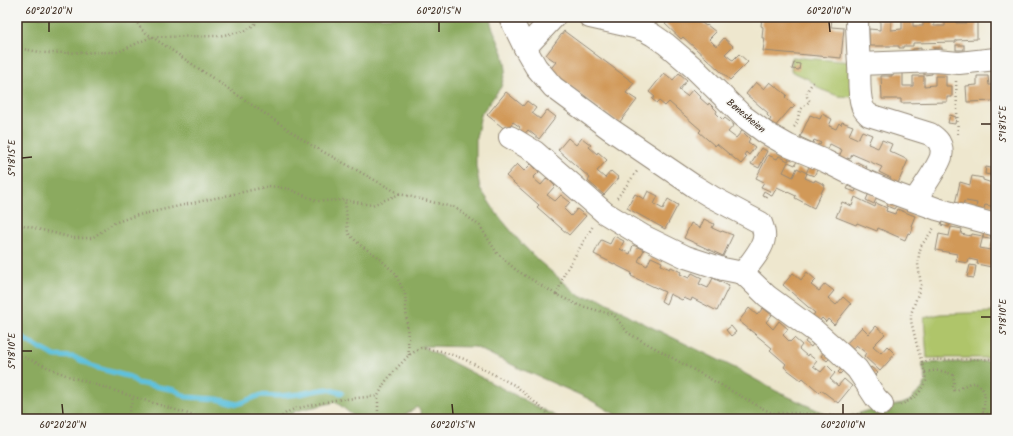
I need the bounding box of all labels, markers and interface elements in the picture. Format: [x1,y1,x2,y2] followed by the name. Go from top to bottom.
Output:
[25,3,73,19] text: 60°20'20"N
[417,3,462,19] text: 60°20'15"N
[807,3,851,19] text: 60°20'10"N
[723,95,769,137] street label: Bønesheien
[995,104,1011,143] text: 5°18'15"E
[4,138,20,177] text: 5°18'15"E
[995,298,1011,335] text: 5°18'10"E
[4,332,20,369] text: 5°18'10"E
[39,417,87,433] text: 60°20'20"N
[431,417,476,433] text: 60°20'15"N
[821,417,865,433] text: 60°20'10"N

